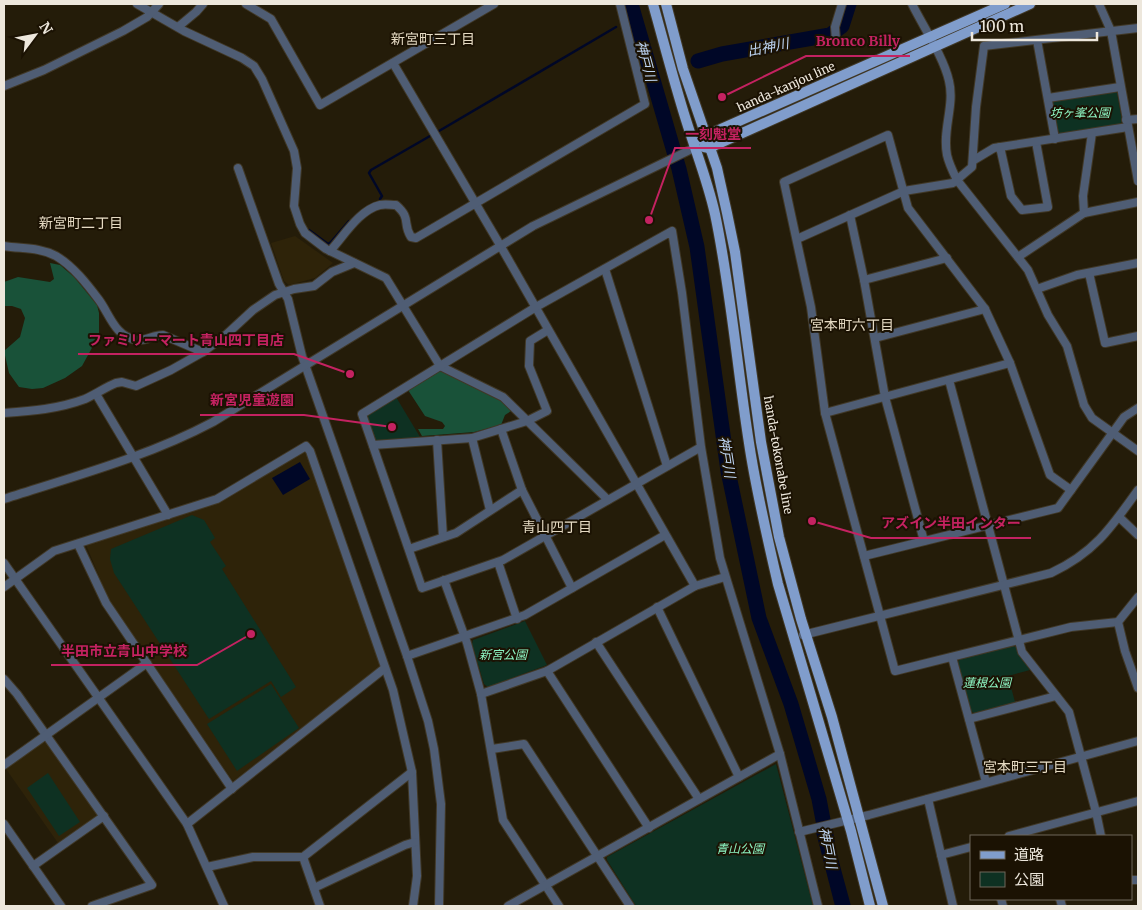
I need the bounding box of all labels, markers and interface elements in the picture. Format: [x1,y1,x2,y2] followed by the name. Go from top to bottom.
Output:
[10,10,60,60] north arrow
[972,10,1097,42] scale bar
[980,17,1024,36] text: 100 m
[35,19,57,38] text: N
[806,27,910,56] callout: Bronco Billy
[391,30,475,48] district label: 新宮町三丁目
[816,32,901,50] text: Bronco Billy
[746,34,792,60] water label: 出神川
[632,38,661,86] water label: 神戸川
[734,58,837,115] street label: handa-kanjou line
[1050,105,1112,120] park label: 坊ヶ峯公園
[675,119,751,148] callout: 一刻魁堂
[685,125,741,143] text: 一刻魁堂
[39,214,123,232] district label: 新宮町二丁目
[810,316,894,334] district label: 宮本町六丁目
[78,325,294,354] callout: ファミリーマート青山四丁目店
[88,331,284,349] text: ファミリーマート青山四丁目店
[200,386,304,415] callout: 新宮児童遊園
[210,391,294,409] text: 新宮児童遊園
[761,395,796,515] street label: handa-tokonabe line
[715,435,739,481] water label: 神戸川
[871,509,1031,538] callout: アズイン半田インター
[881,514,1021,532] text: アズイン半田インター
[522,518,592,536] district label: 青山四丁目
[51,636,197,665] callout: 半田市立青山中学校
[61,642,187,660] text: 半田市立青山中学校
[479,647,529,662] park label: 新宮公園
[963,675,1013,690] park label: 蓮根公園
[983,758,1067,776] district label: 宮本町三丁目
[815,826,841,872] water label: 神戸川
[970,835,1132,900] legend
[716,841,766,856] park label: 青山公園
[1014,845,1044,864] text: 道路
[1014,870,1044,889] text: 公園

